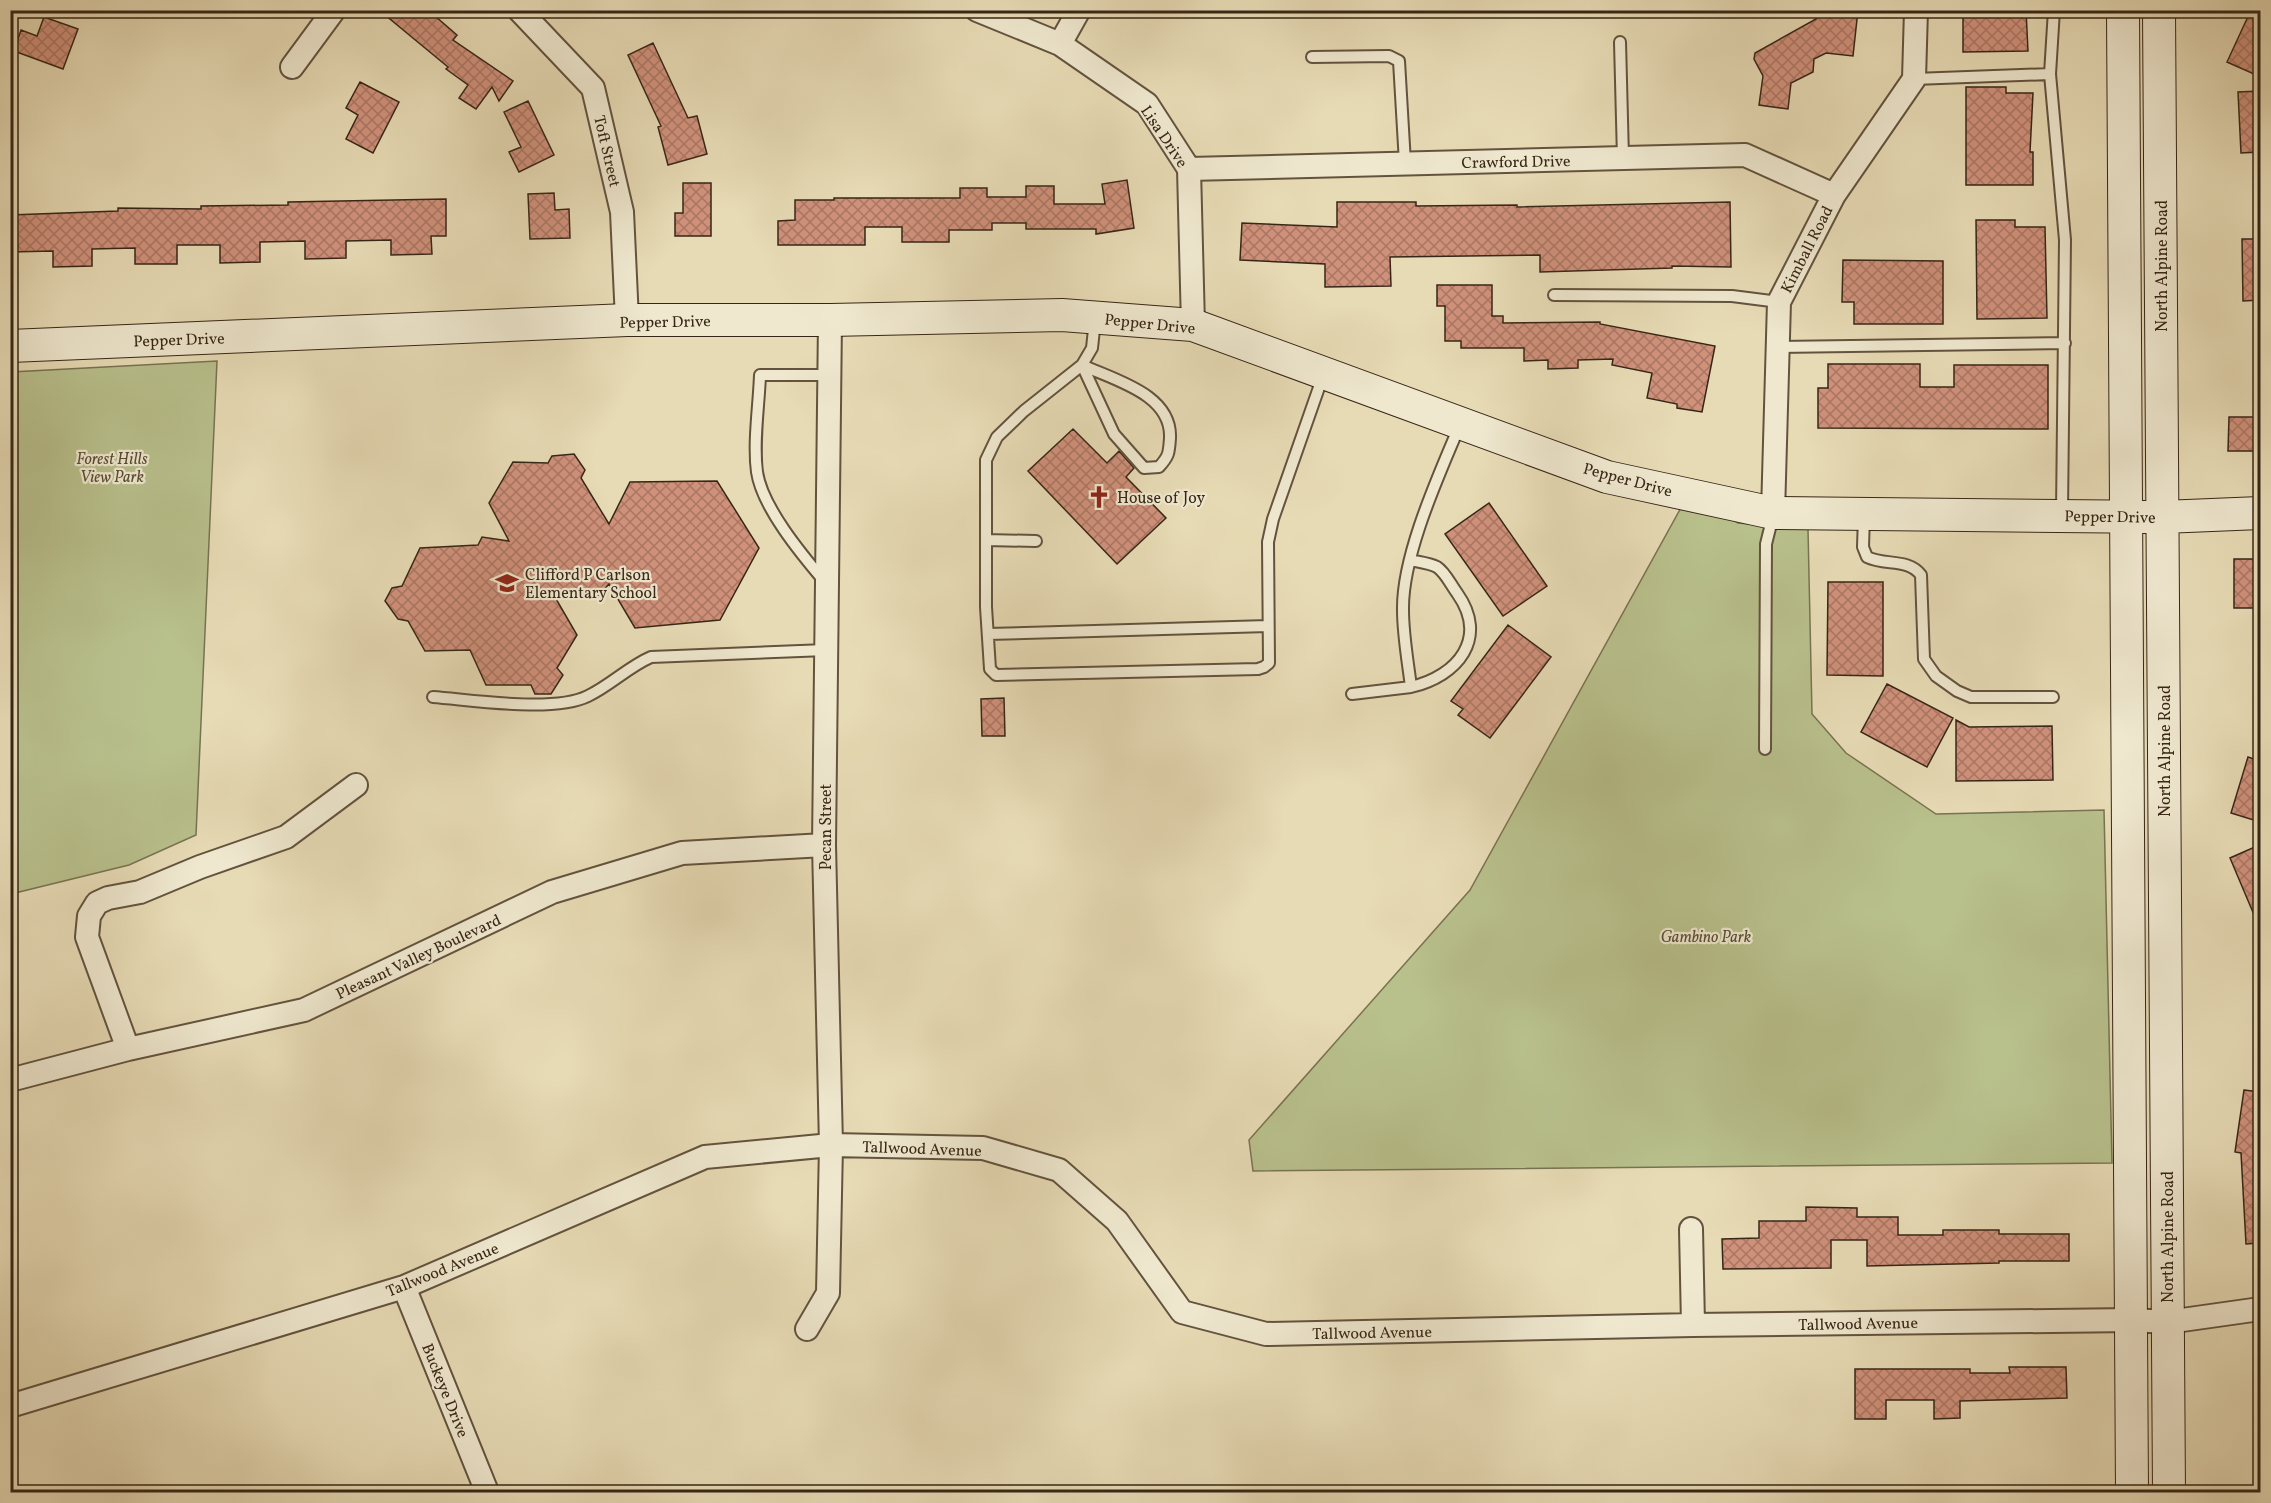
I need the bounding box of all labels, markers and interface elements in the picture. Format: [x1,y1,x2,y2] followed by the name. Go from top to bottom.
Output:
[1134,102,1192,173] street label: Lisa Drive
[587,113,625,190] street label: Toft Street
[1461,151,1571,175] street label: Crawford Drive
[2152,200,2174,332] street label: North Alpine Road
[1776,202,1839,297] street label: Kimball Road
[1103,309,1196,341] street label: Pepper Drive
[619,311,711,335] street label: Pepper Drive
[133,328,225,354] street label: Pepper Drive
[76,449,148,489] park label: Forest Hills View Park
[1580,458,1675,503] street label: Pepper Drive
[1086,484,1112,510] church icon: House of Joy
[1117,488,1206,510] place label: House of Joy
[2064,506,2156,530] street label: Pepper Drive
[525,565,657,605] place label: Clifford P Carlson Elementary School
[494,570,520,596] school or university icon: Clifford P Carlson Elementary School
[2155,685,2177,817] street label: North Alpine Road
[816,783,838,870] street label: Pecan Street
[333,910,505,1006] street label: Pleasant Valley Boulevard
[1661,927,1752,949] park label: Gambino Park
[862,1137,982,1163] street label: Tallwood Avenue
[2158,1171,2180,1303] street label: North Alpine Road
[383,1238,502,1303] street label: Tallwood Avenue
[1798,1313,1918,1337] street label: Tallwood Avenue
[1312,1322,1432,1346] street label: Tallwood Avenue
[415,1340,473,1441] street label: Buckeye Drive

